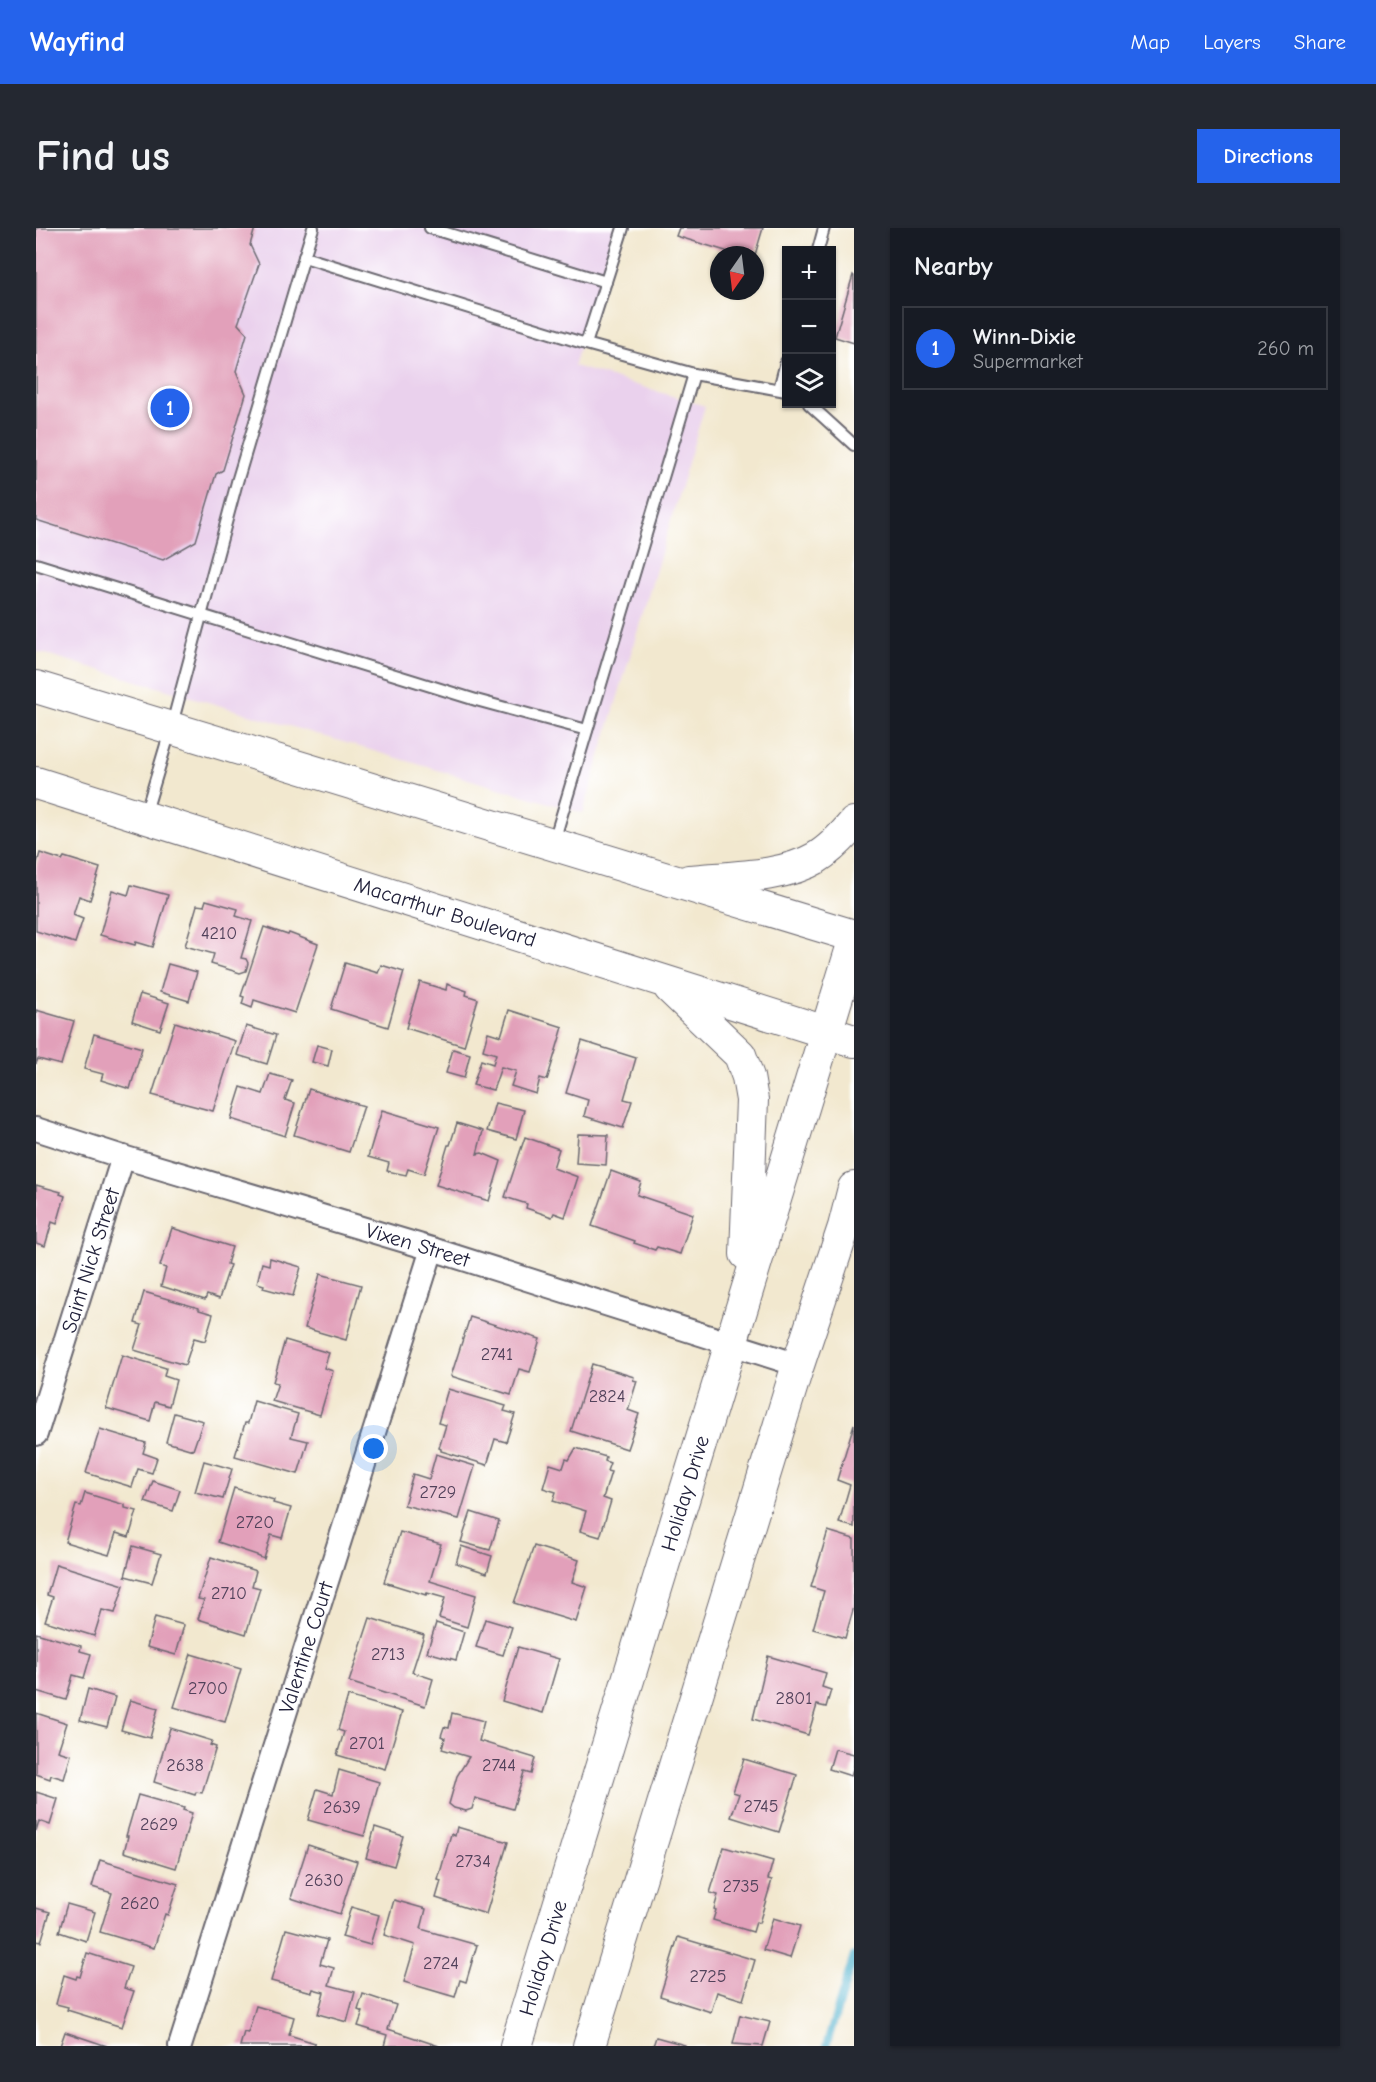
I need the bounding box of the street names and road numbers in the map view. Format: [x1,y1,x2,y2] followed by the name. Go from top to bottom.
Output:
[351,872,539,952] street label: Macarthur Boulevard
[57,1184,125,1336] street label: Saint Nick Street
[363,1218,474,1272] street label: Vixen Street
[656,1433,714,1554] street label: Holiday Drive
[274,1578,338,1716] street label: Valentine Court
[514,1897,572,2019] street label: Holiday Drive

